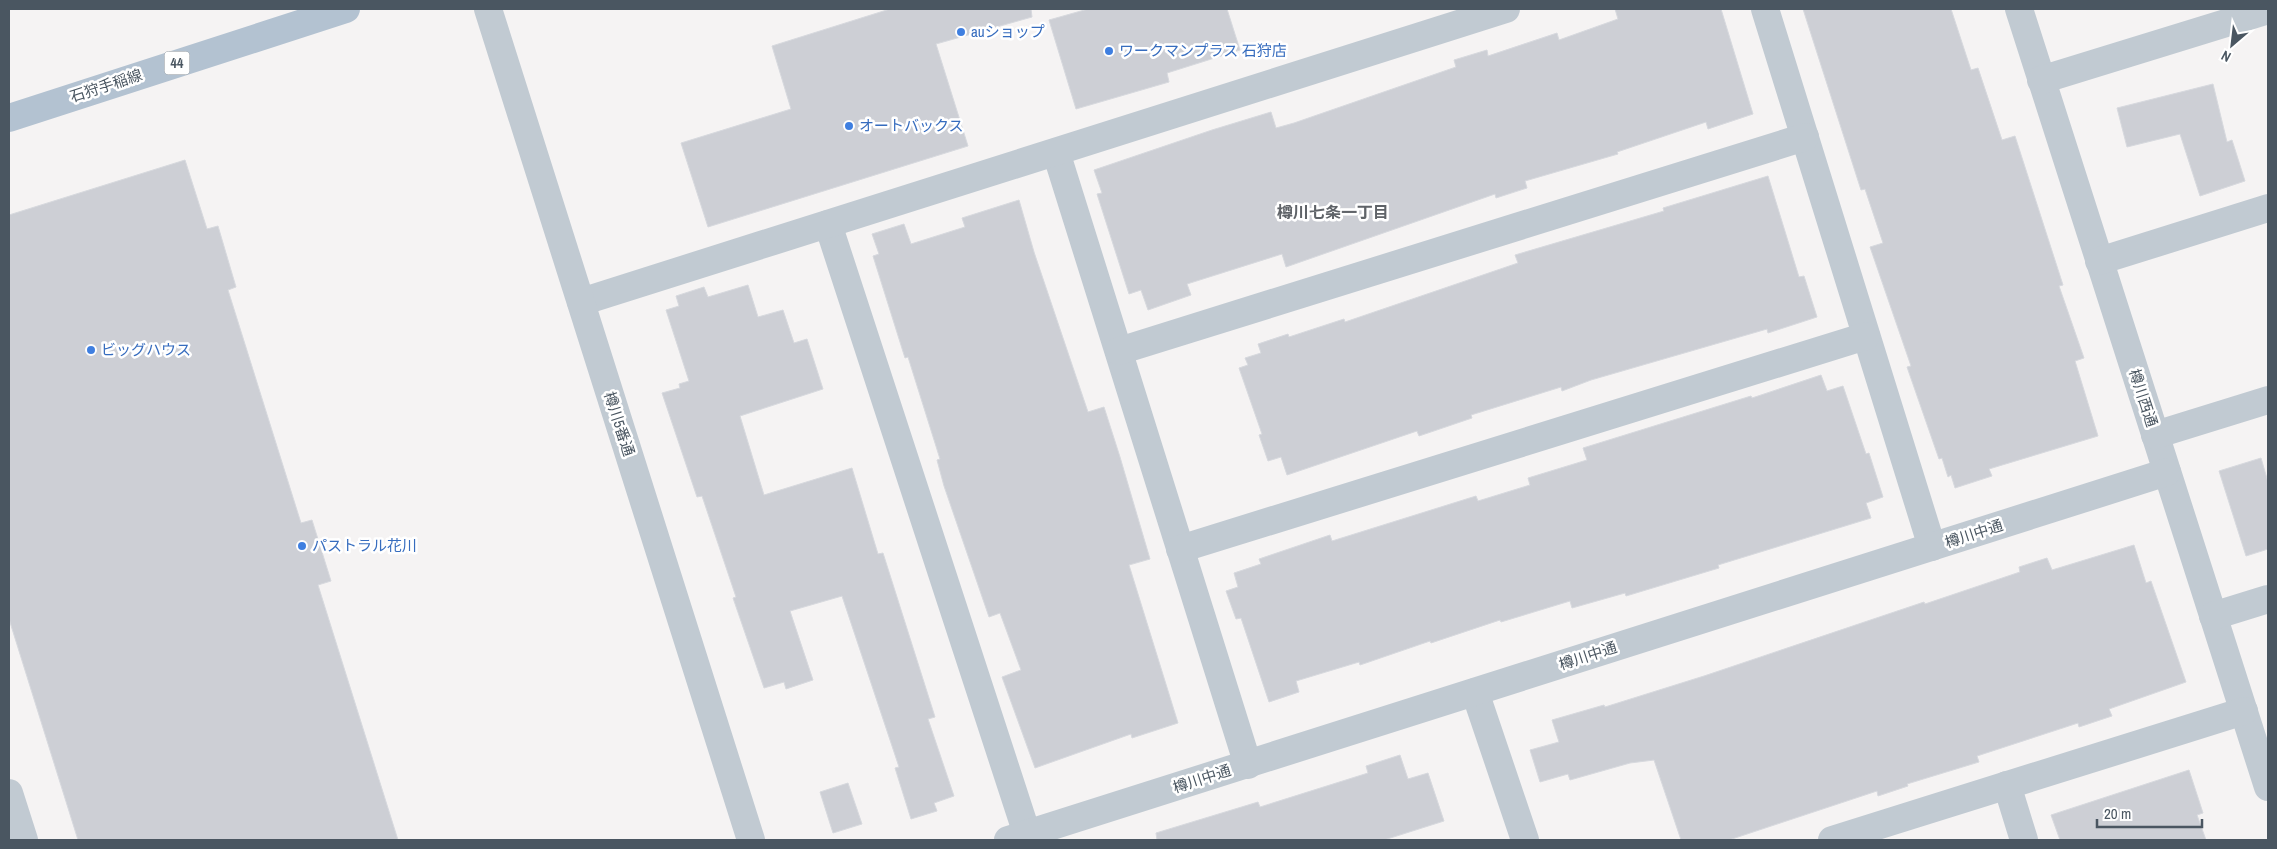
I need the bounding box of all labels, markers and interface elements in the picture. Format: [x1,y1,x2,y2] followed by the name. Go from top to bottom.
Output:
[2207,20,2257,70] north arrow
[971,21,1045,42] place label: auショップ
[955,26,967,38] marker: auショップ
[1119,40,1287,61] place label: ワークマンプラス 石狩店
[1103,45,1115,57] marker: ワークマンプラス 石狩店
[2218,47,2234,66] text: N
[164,52,190,74] road number: 44
[67,64,145,107] street label: 石狩手稲線
[859,115,964,136] place label: オートバックス
[843,120,855,132] marker: オートバックス
[1277,201,1389,223] district label: 樽川七条一丁目
[101,339,191,360] place label: ビッグハウス
[85,344,97,356] marker: ビッグハウス
[2124,366,2163,430] street label: 樽川西通
[599,389,640,459] street label: 樽川5番通
[1942,514,2006,553] street label: 樽川中通
[312,535,417,556] place label: パストラル花川
[296,540,308,552] marker: パストラル花川
[1556,636,1620,675] street label: 樽川中通
[1170,759,1234,798] street label: 樽川中通
[2097,796,2202,828] scale bar
[2104,803,2131,824] text: 20 m

